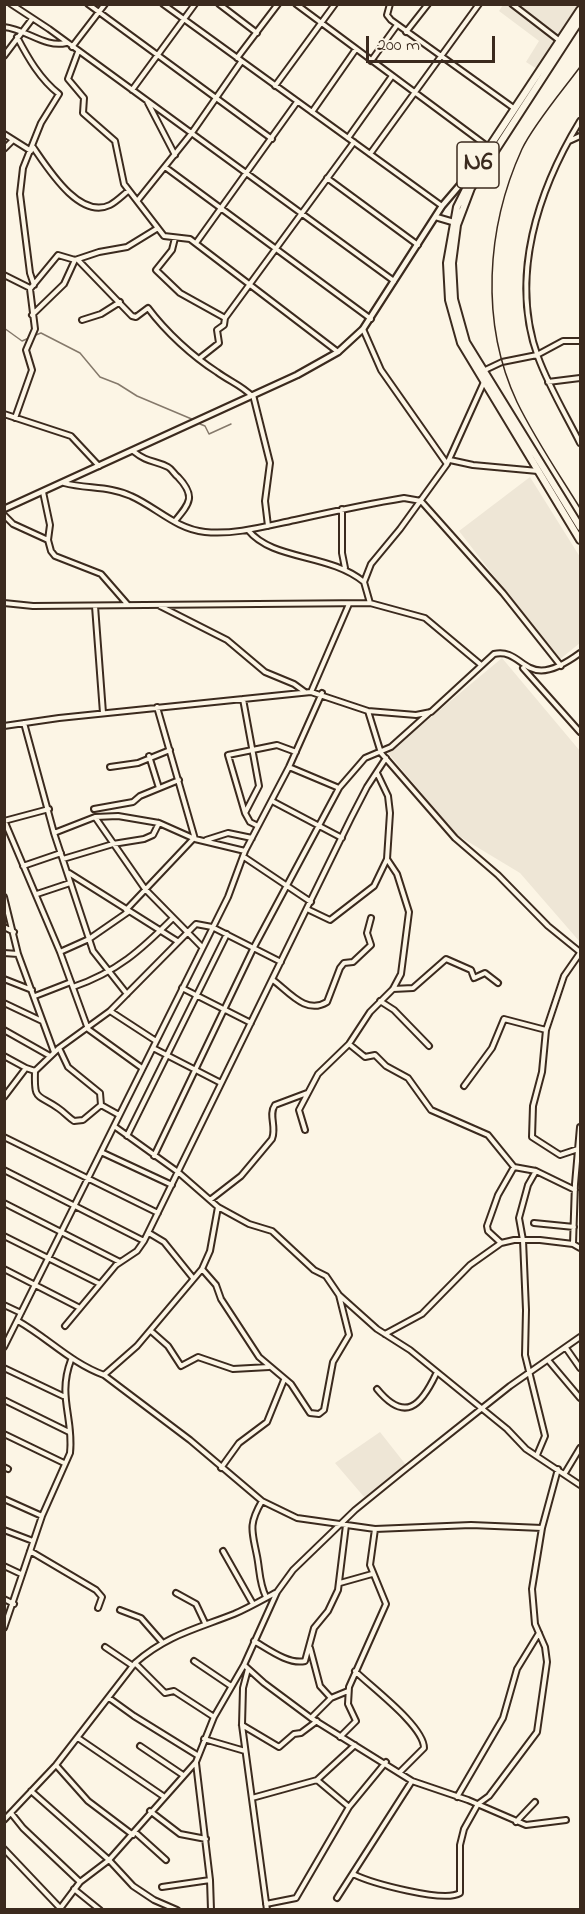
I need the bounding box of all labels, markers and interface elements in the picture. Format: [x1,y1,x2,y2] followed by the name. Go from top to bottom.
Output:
[369,24,498,62] scale bar
[377,33,420,59] text: 200 m
[457,142,499,188] road number: N6

